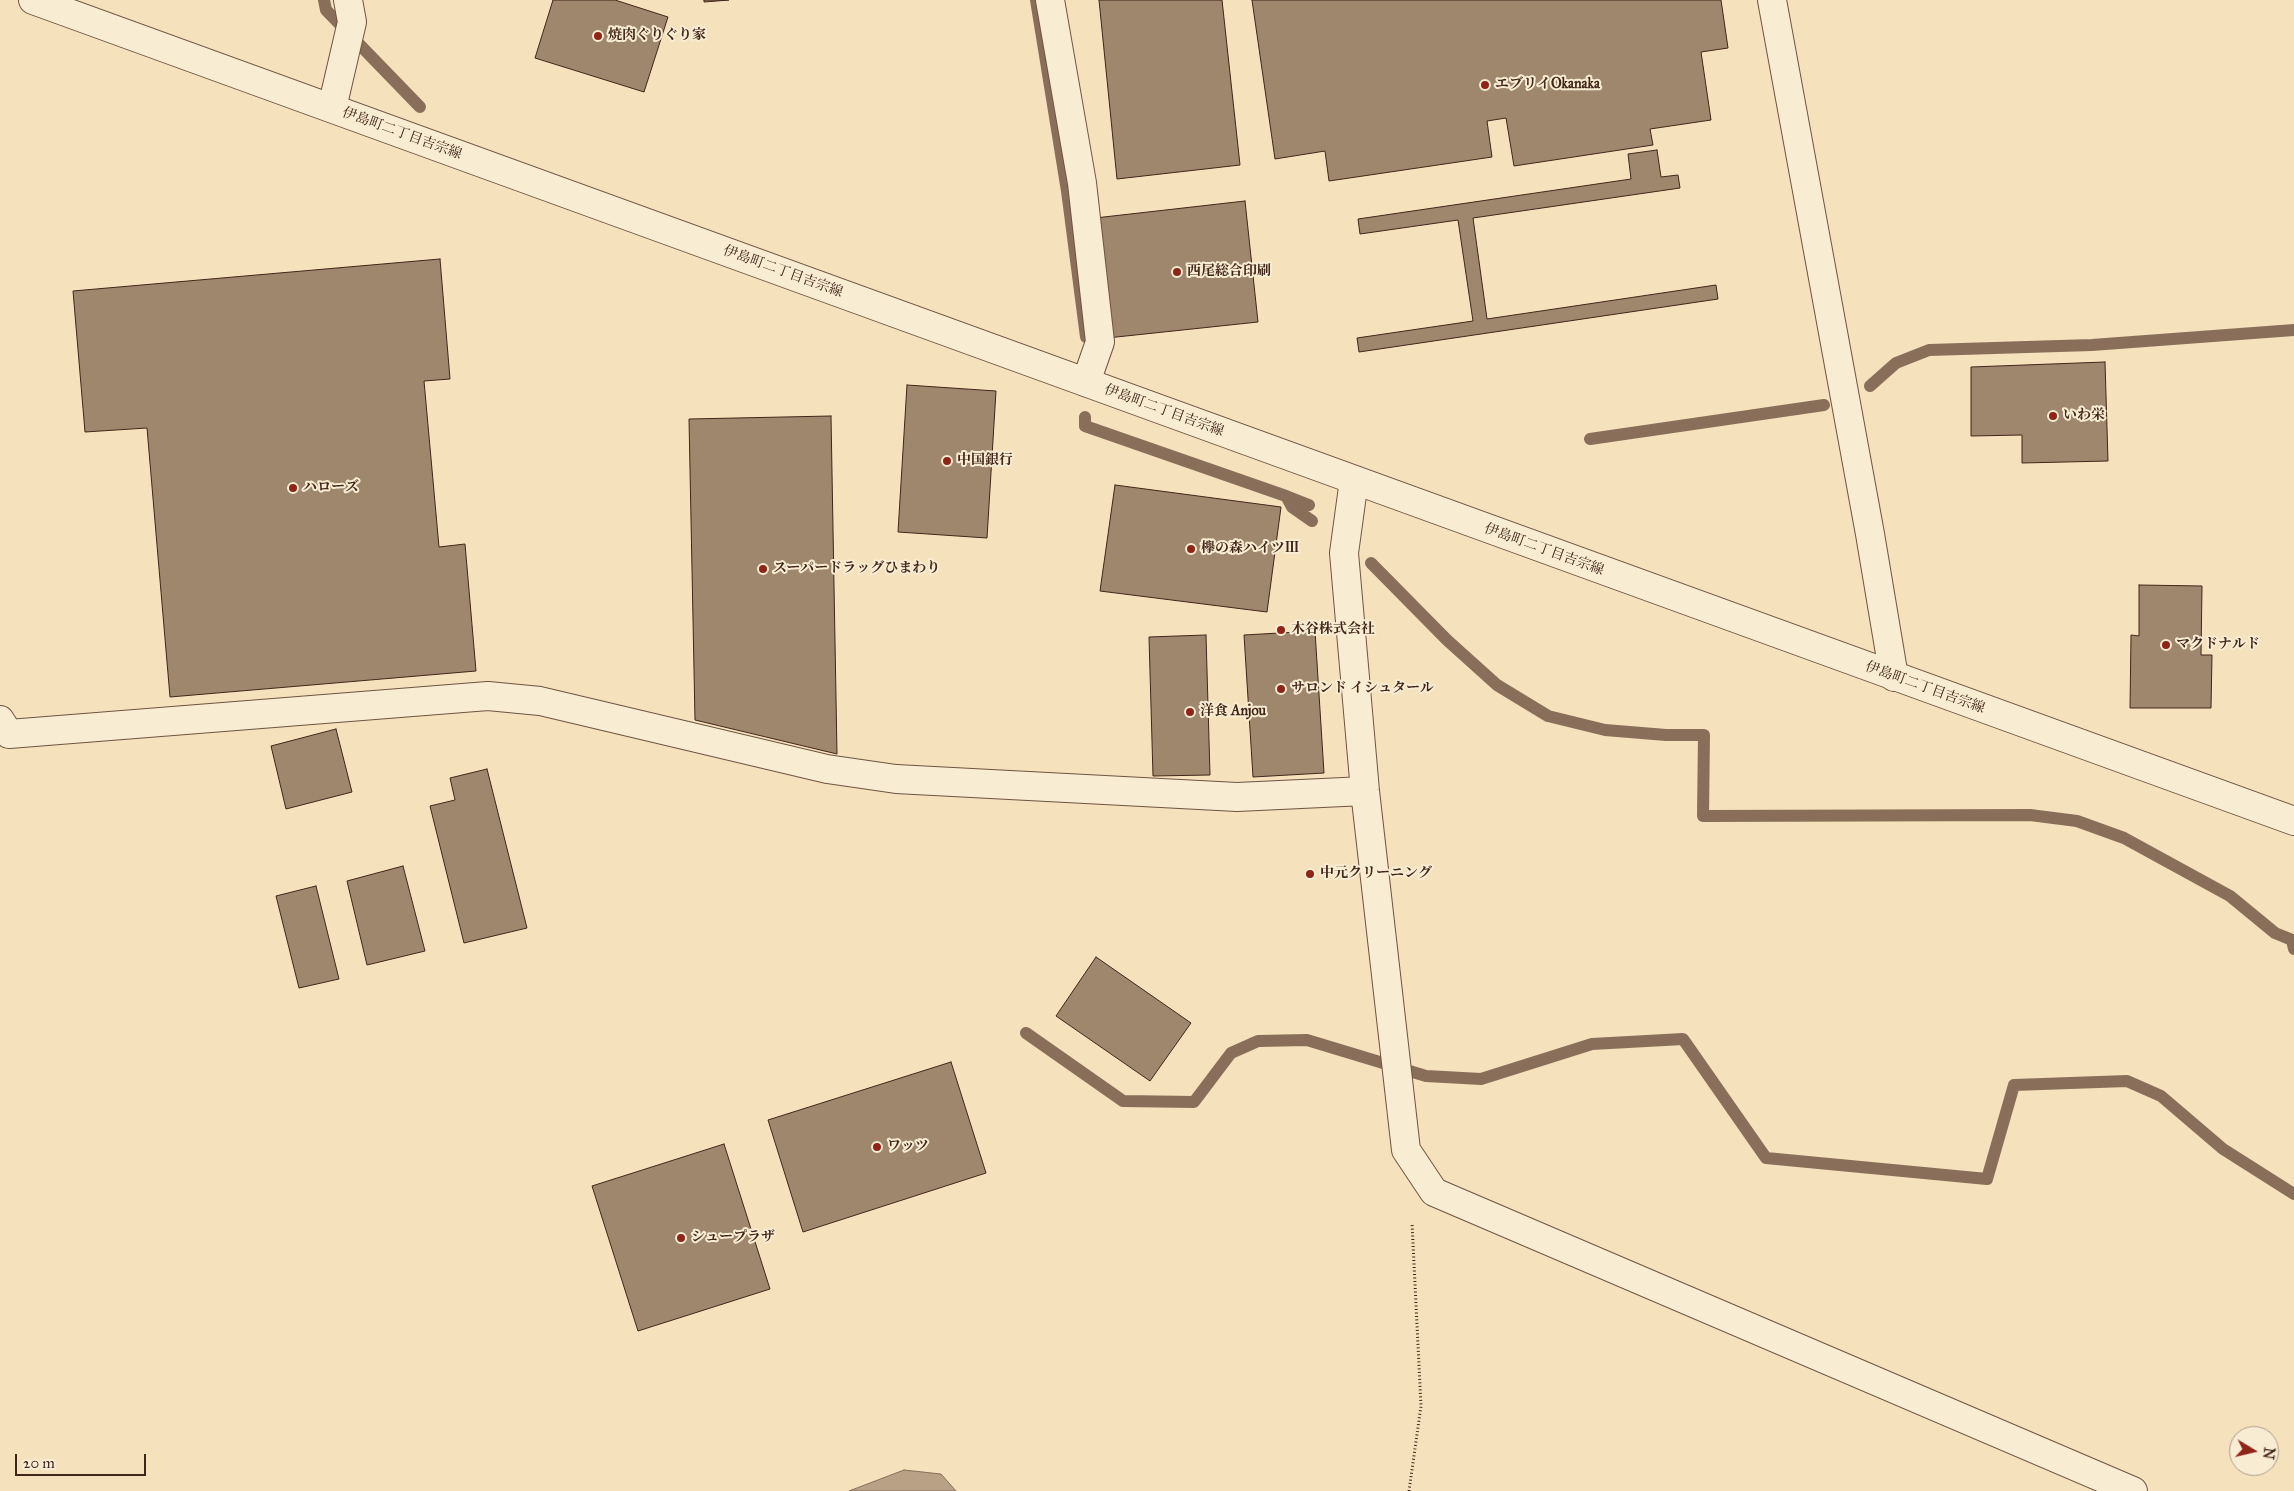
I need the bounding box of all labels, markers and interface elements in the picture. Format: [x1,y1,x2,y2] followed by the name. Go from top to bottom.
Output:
[608,28,706,44] place label: 焼肉ぐりぐり家
[592,30,604,42] marker: 焼肉ぐりぐり家
[1495,77,1600,93] place label: エブリイOkanaka
[1479,79,1491,91] marker: エブリイOkanaka
[340,105,464,163] street label: 伊島町二丁目吉宗線
[721,243,845,301] street label: 伊島町二丁目吉宗線
[1187,264,1271,280] place label: 西尾総合印刷
[1171,266,1183,278] marker: 西尾総合印刷
[1102,382,1226,440] street label: 伊島町二丁目吉宗線
[2063,408,2105,424] place label: いわ栄
[2047,410,2059,422] marker: いわ栄
[957,453,1013,469] place label: 中国銀行
[941,455,953,467] marker: 中国銀行
[303,480,359,496] place label: ハローズ
[287,482,299,494] marker: ハローズ
[1482,521,1606,579] street label: 伊島町二丁目吉宗線
[1201,541,1299,557] place label: 欅の森ハイツⅢ
[1185,543,1197,555] marker: 欅の森ハイツⅢ
[773,561,940,577] place label: スーパードラッグひまわり
[757,563,769,575] marker: スーパードラッグひまわり
[1291,622,1375,638] place label: 木谷株式会社
[1275,624,1287,636] marker: 木谷株式会社
[2176,637,2260,653] place label: マクドナルド
[2160,639,2172,651] marker: マクドナルド
[1863,659,1987,717] street label: 伊島町二丁目吉宗線
[1291,681,1434,697] place label: サロンド イシュタール
[1275,683,1287,695] marker: サロンド イシュタール
[1200,704,1266,720] place label: 洋食 Anjou
[1184,706,1196,718] marker: 洋食 Anjou
[1320,866,1432,882] place label: 中元クリーニング
[1304,868,1316,880] marker: 中元クリーニング
[887,1139,929,1155] place label: ワッツ
[871,1141,883,1153] marker: ワッツ
[691,1230,775,1246] place label: シュープラザ
[675,1232,687,1244] marker: シュープラザ
[2229,1426,2279,1476] north arrow
[18,1444,149,1476] scale bar
[2259,1446,2278,1460] text: N
[23,1454,55,1472] text: 20 m

